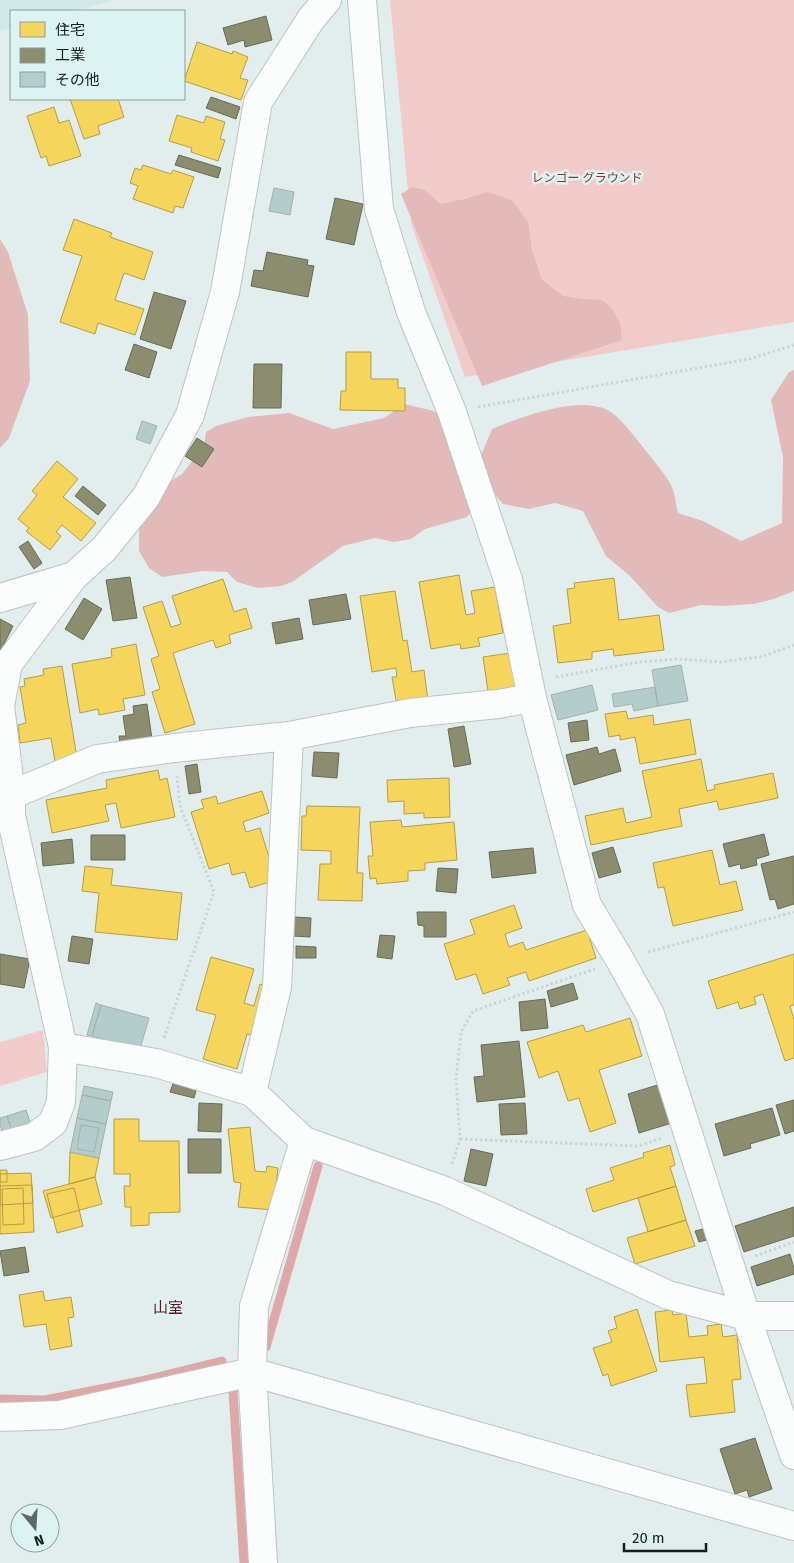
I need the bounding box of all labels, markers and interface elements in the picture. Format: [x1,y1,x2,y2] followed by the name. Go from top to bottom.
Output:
[10,10,185,100] legend
[55,21,85,39] text: 住宅
[55,46,85,64] text: 工業
[55,71,100,89] text: その他
[531,171,643,185] park label: レンゴー グラウンド
[153,1299,183,1317] district label: 山室
[10,1503,60,1553] north arrow
[624,1520,706,1552] scale bar
[632,1529,665,1547] text: 20 m
[32,1530,46,1549] text: N

